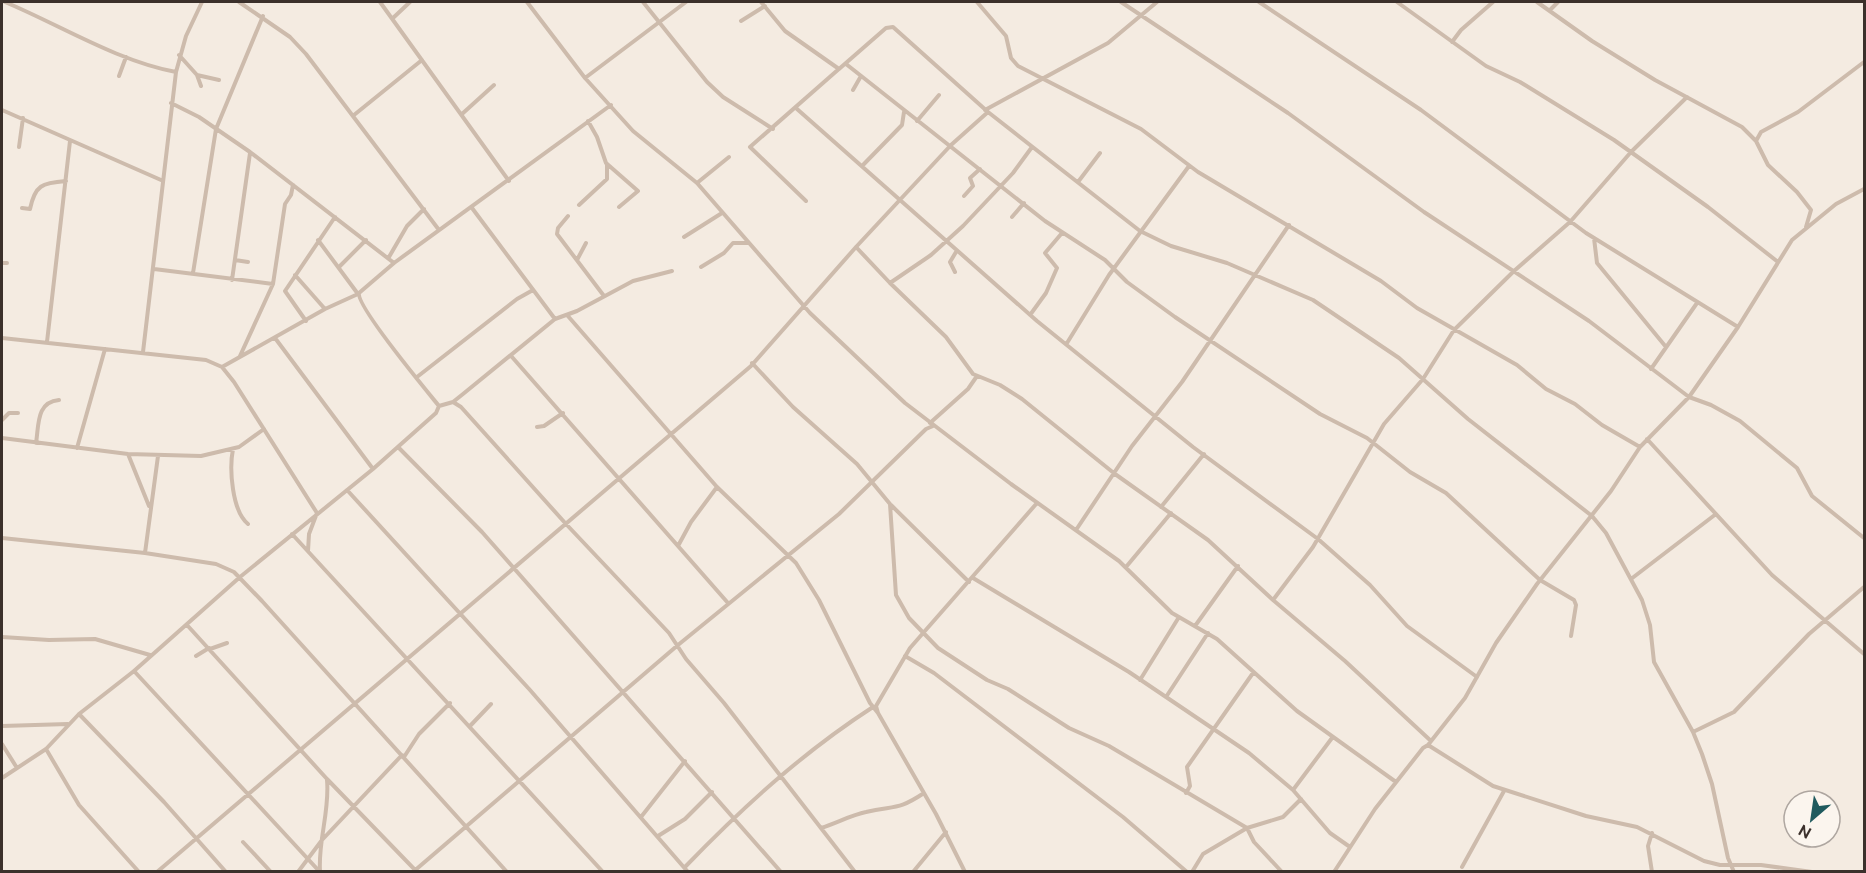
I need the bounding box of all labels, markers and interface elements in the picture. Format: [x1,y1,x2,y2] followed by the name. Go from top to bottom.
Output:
[1782,789,1842,849] north arrow
[1795,821,1814,843] text: N

